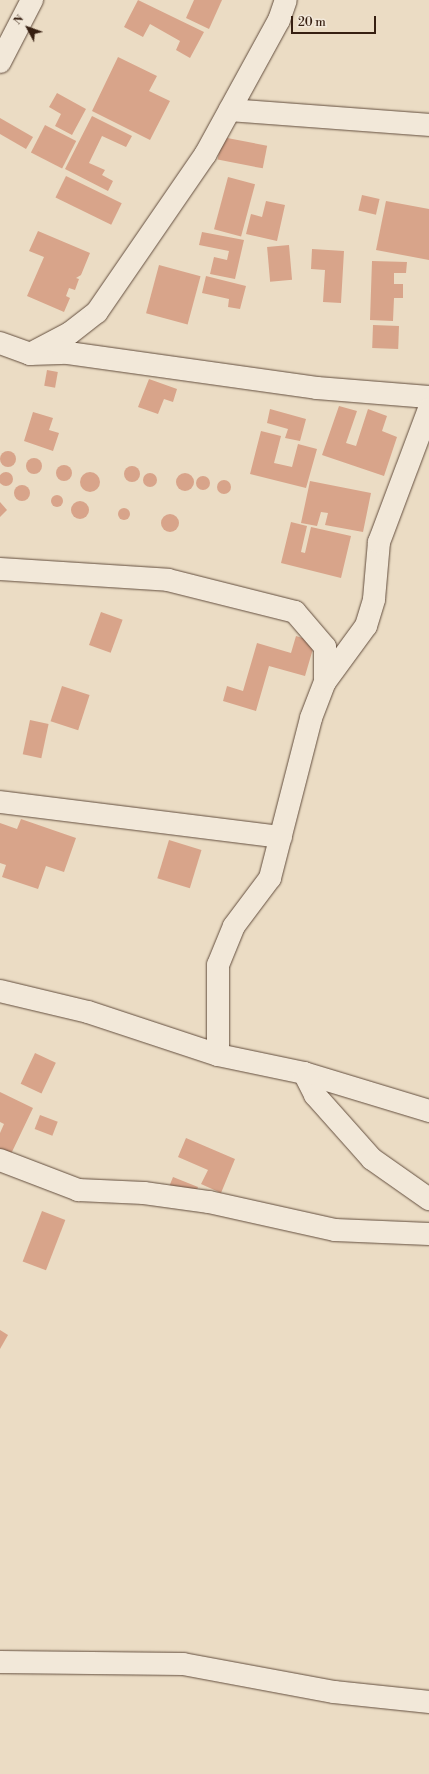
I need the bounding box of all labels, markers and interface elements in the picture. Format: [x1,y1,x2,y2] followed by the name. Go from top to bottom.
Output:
[8,8,48,48] north arrow
[293,8,378,34] scale bar
[11,12,27,28] text: N
[298,15,326,30] text: 20 m

